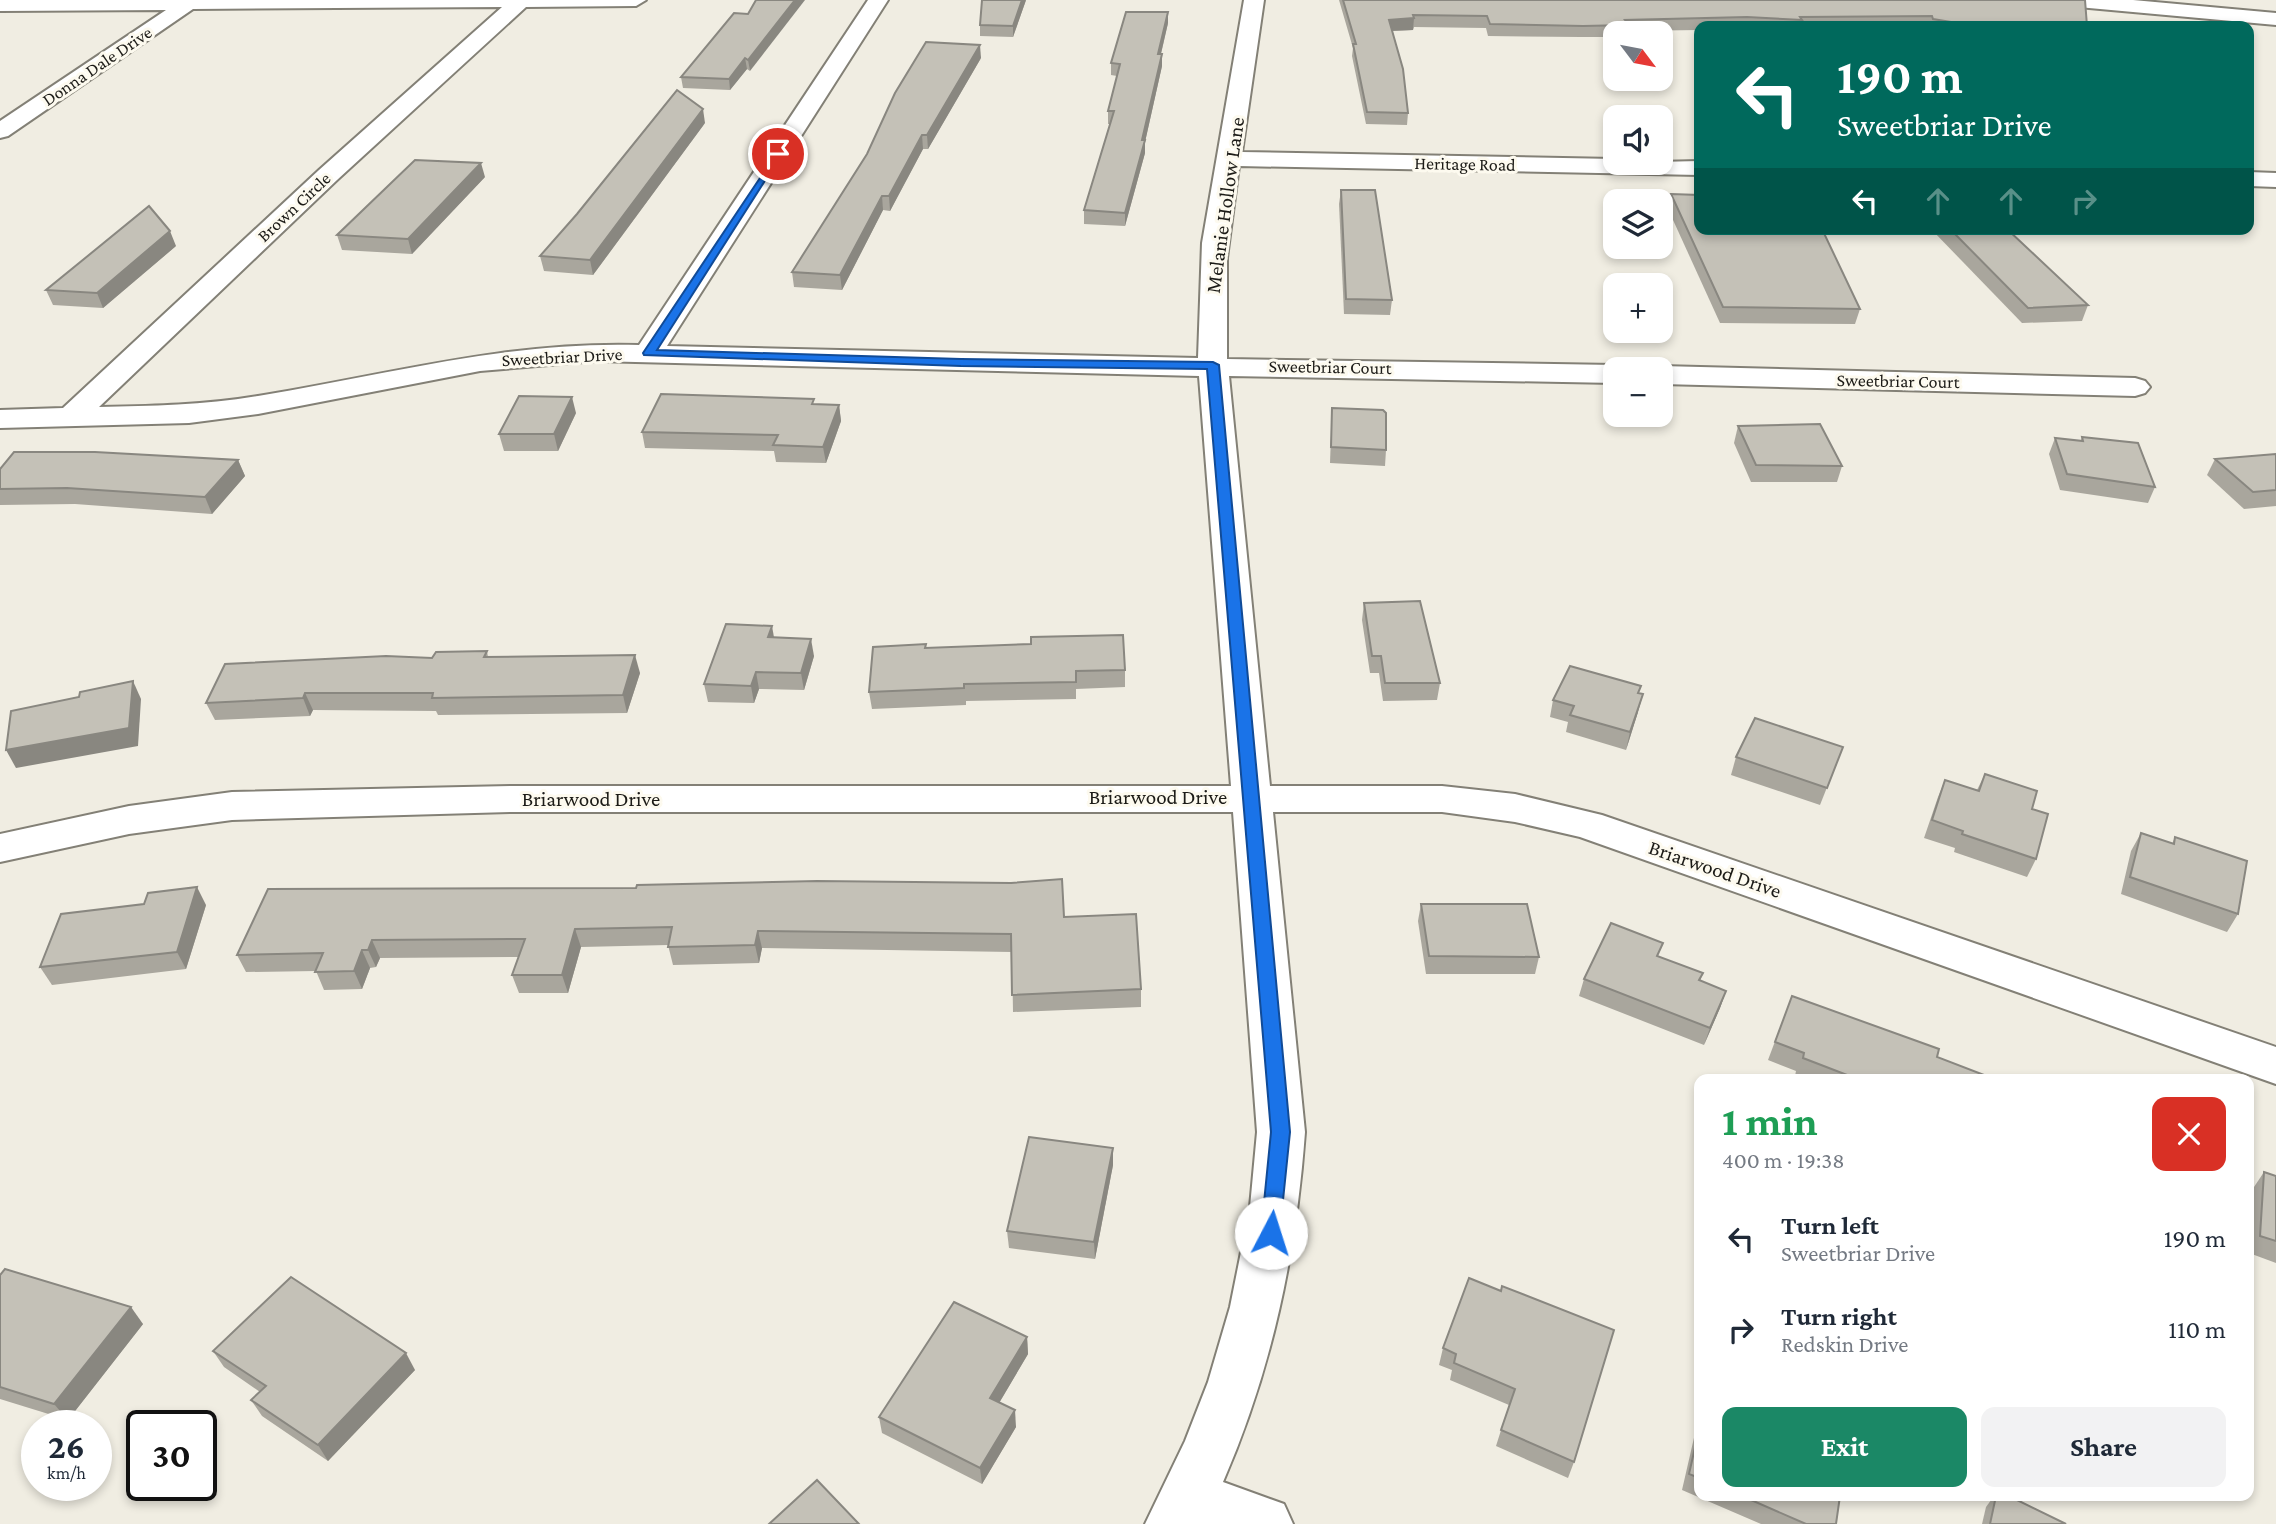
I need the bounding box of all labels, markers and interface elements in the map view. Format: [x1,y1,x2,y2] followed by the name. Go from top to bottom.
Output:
[1603,21,1673,91] north arrow
[1603,21,1673,427] map controls
[39,22,155,110] street label: Donna Dale Drive
[1722,49,1813,140] icon: left
[1837,49,1963,104] text: 190 m
[1603,105,1673,175] button: sound
[1837,107,2052,143] text: Sweetbriar Drive
[1201,115,1249,295] street label: Melanie Hollow Lane
[748,124,808,184] pin
[759,135,797,173] icon: arrive
[1414,153,1516,175] street label: Heritage Road
[253,168,335,246] street label: Brown Circle
[1846,182,1884,220] icon: left
[1919,182,1957,220] icon: ahead
[1992,182,2030,220] icon: ahead
[2065,182,2103,220] icon: right
[1603,189,1673,259] button: layers
[1603,273,1673,343] button: +
[501,344,623,370] street label: Sweetbriar Drive
[1268,356,1393,378] street label: Sweetbriar Court
[1603,357,1673,427] button: −
[1836,370,1961,392] street label: Sweetbriar Court
[1089,785,1227,809] street label: Briarwood Drive
[522,787,660,811] street label: Briarwood Drive
[1646,835,1784,903] street label: Briarwood Drive
[1722,1097,1818,1144] text: 1 min
[2152,1097,2226,1171] button: close
[1722,1147,1845,1173] text: 400 m · 19:38
[1234,1196,1308,1270] position arrow
[1781,1211,1879,1240] text: Turn left
[1722,1220,1760,1258] icon: left
[2164,1224,2226,1253] text: 190 m
[1781,1240,1935,1266] text: Sweetbriar Drive
[1781,1302,1897,1331] text: Turn right
[1722,1311,1760,1349] icon: right
[2168,1315,2226,1344] text: 110 m
[1781,1331,1908,1357] text: Redskin Drive
[1722,1407,1967,1487] button: Exit
[1981,1407,2226,1487] button: Share
[126,1410,217,1501] speed limit sign: 30
[48,1427,85,1466] text: 26
[47,1463,86,1483] text: km/h

